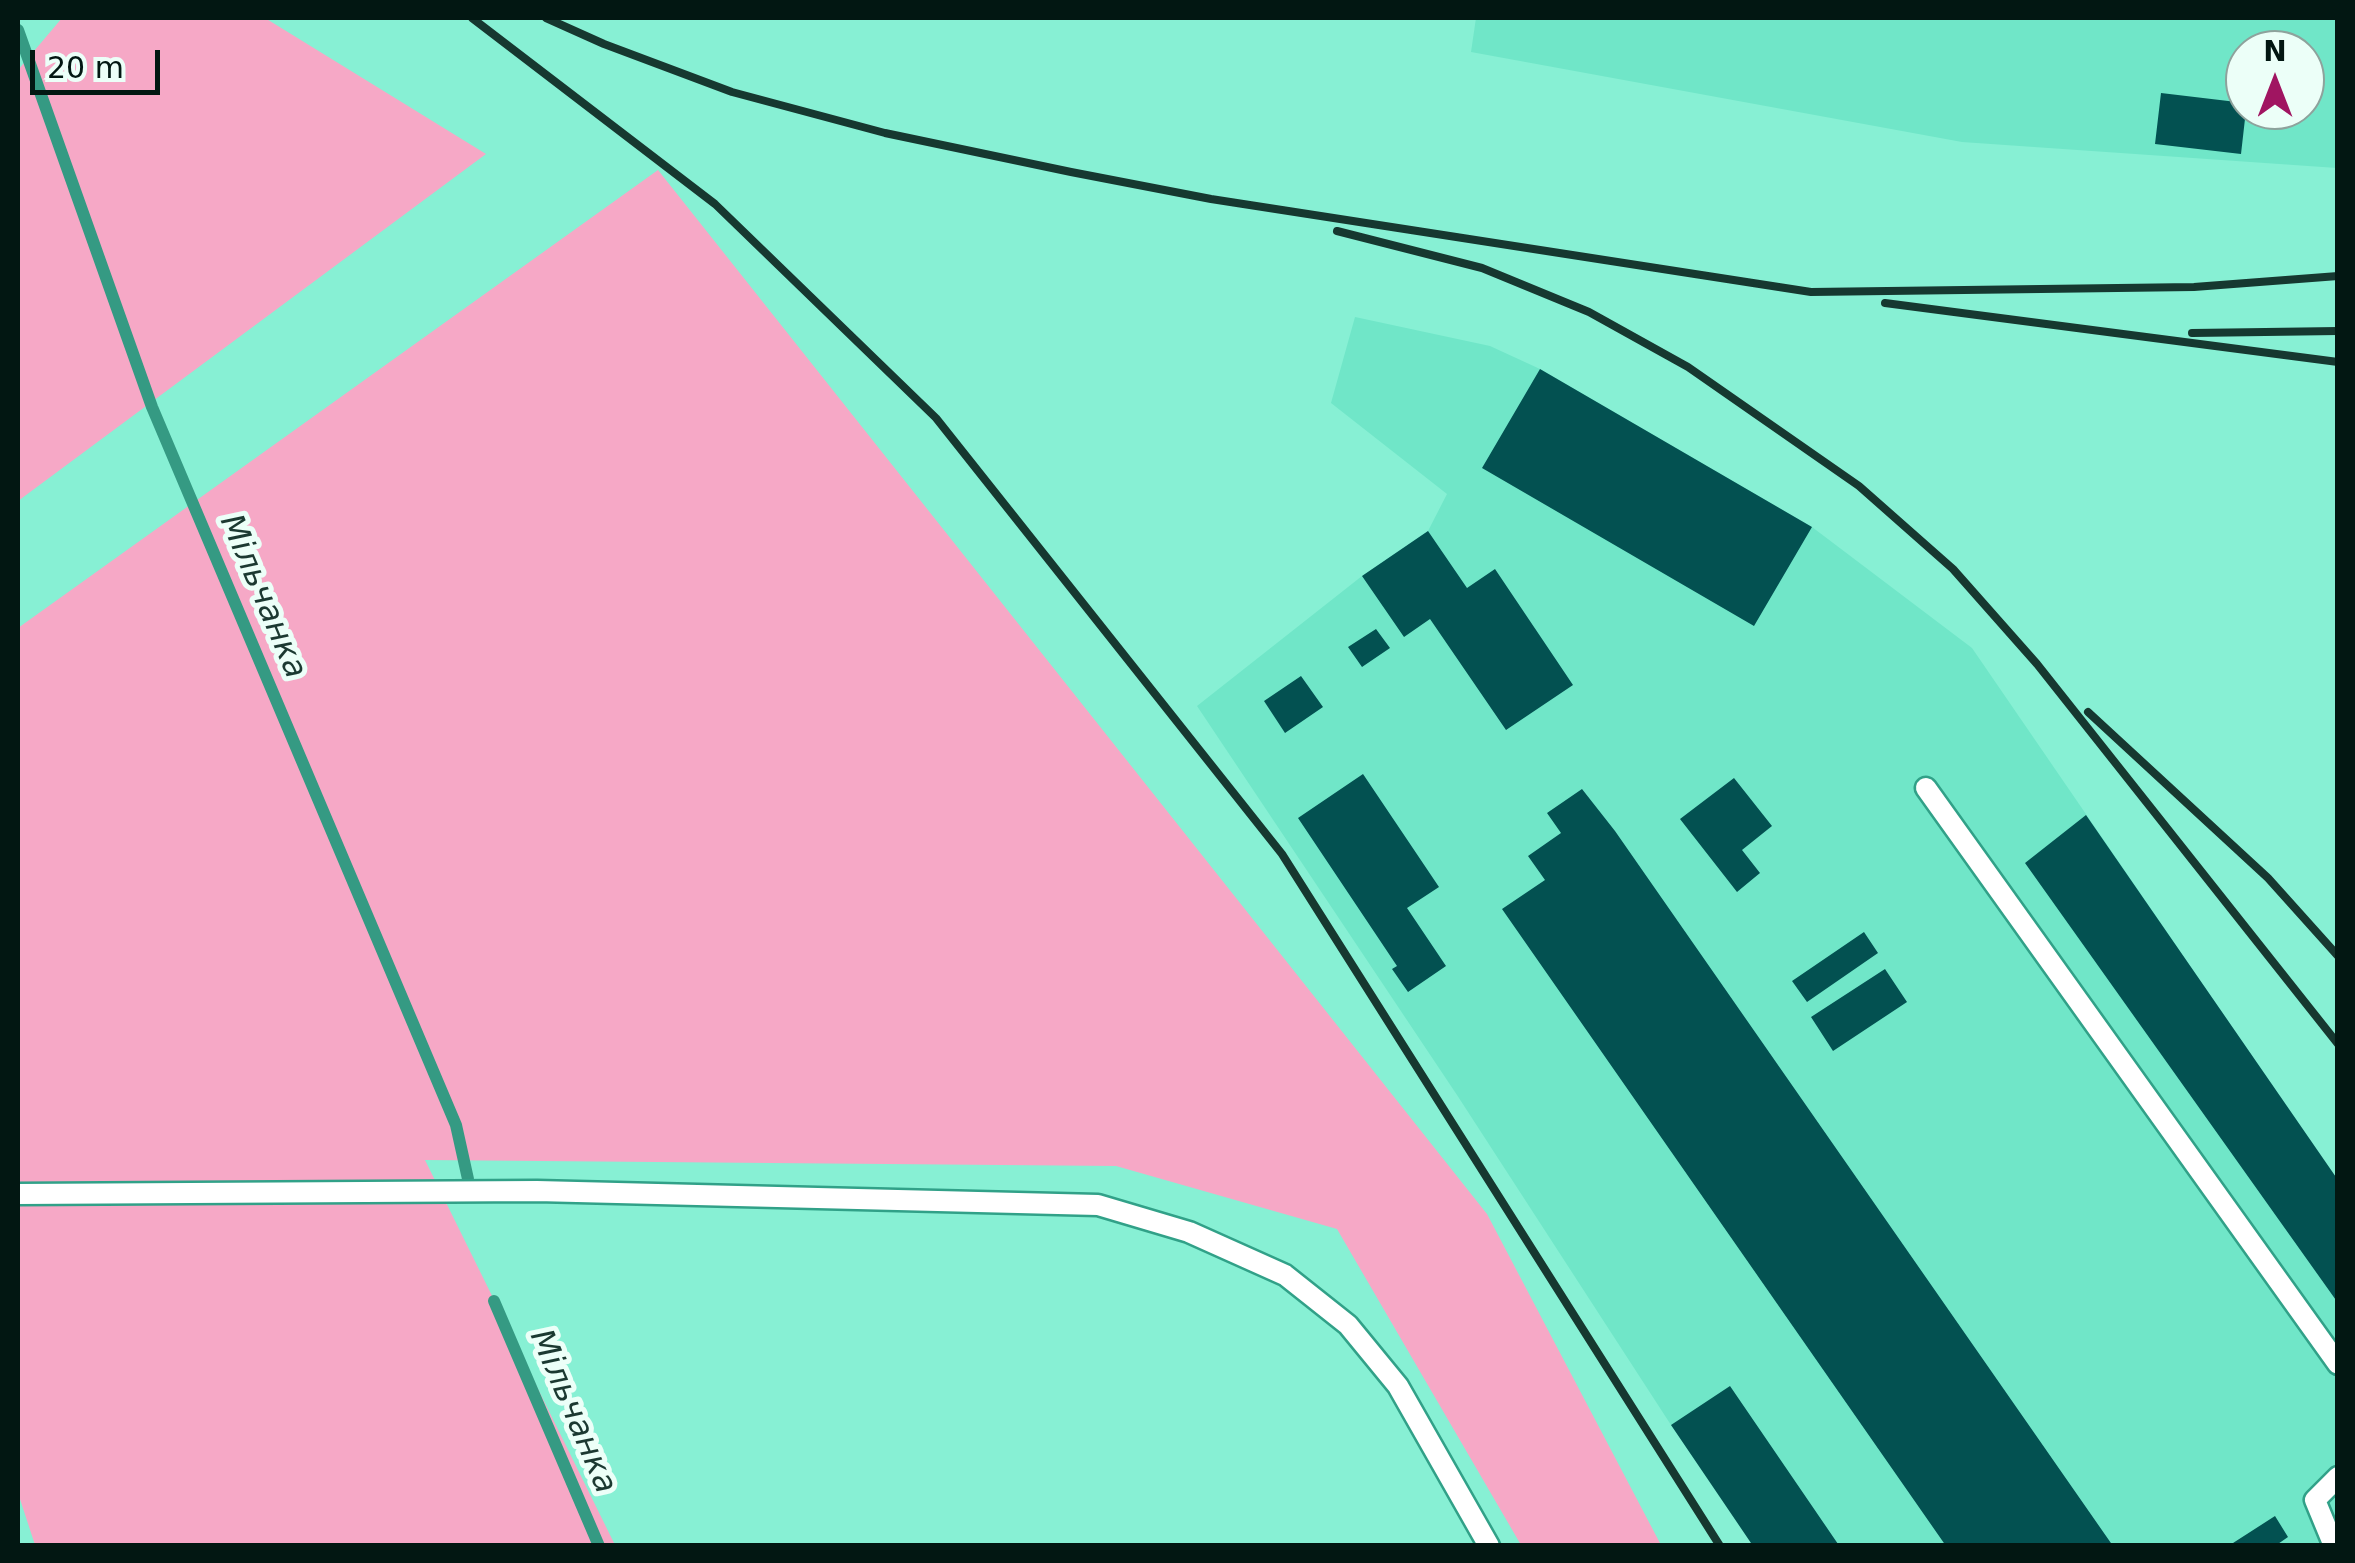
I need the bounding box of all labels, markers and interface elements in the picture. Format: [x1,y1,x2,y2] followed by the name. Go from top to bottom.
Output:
[35,30,165,92] scale bar
[2225,30,2325,130] north arrow
[2263,35,2287,68] text: N
[47,50,124,85] text: 20 m
[210,509,314,685] water label: Мільчанка
[520,1324,624,1500] water label: Мільчанка

